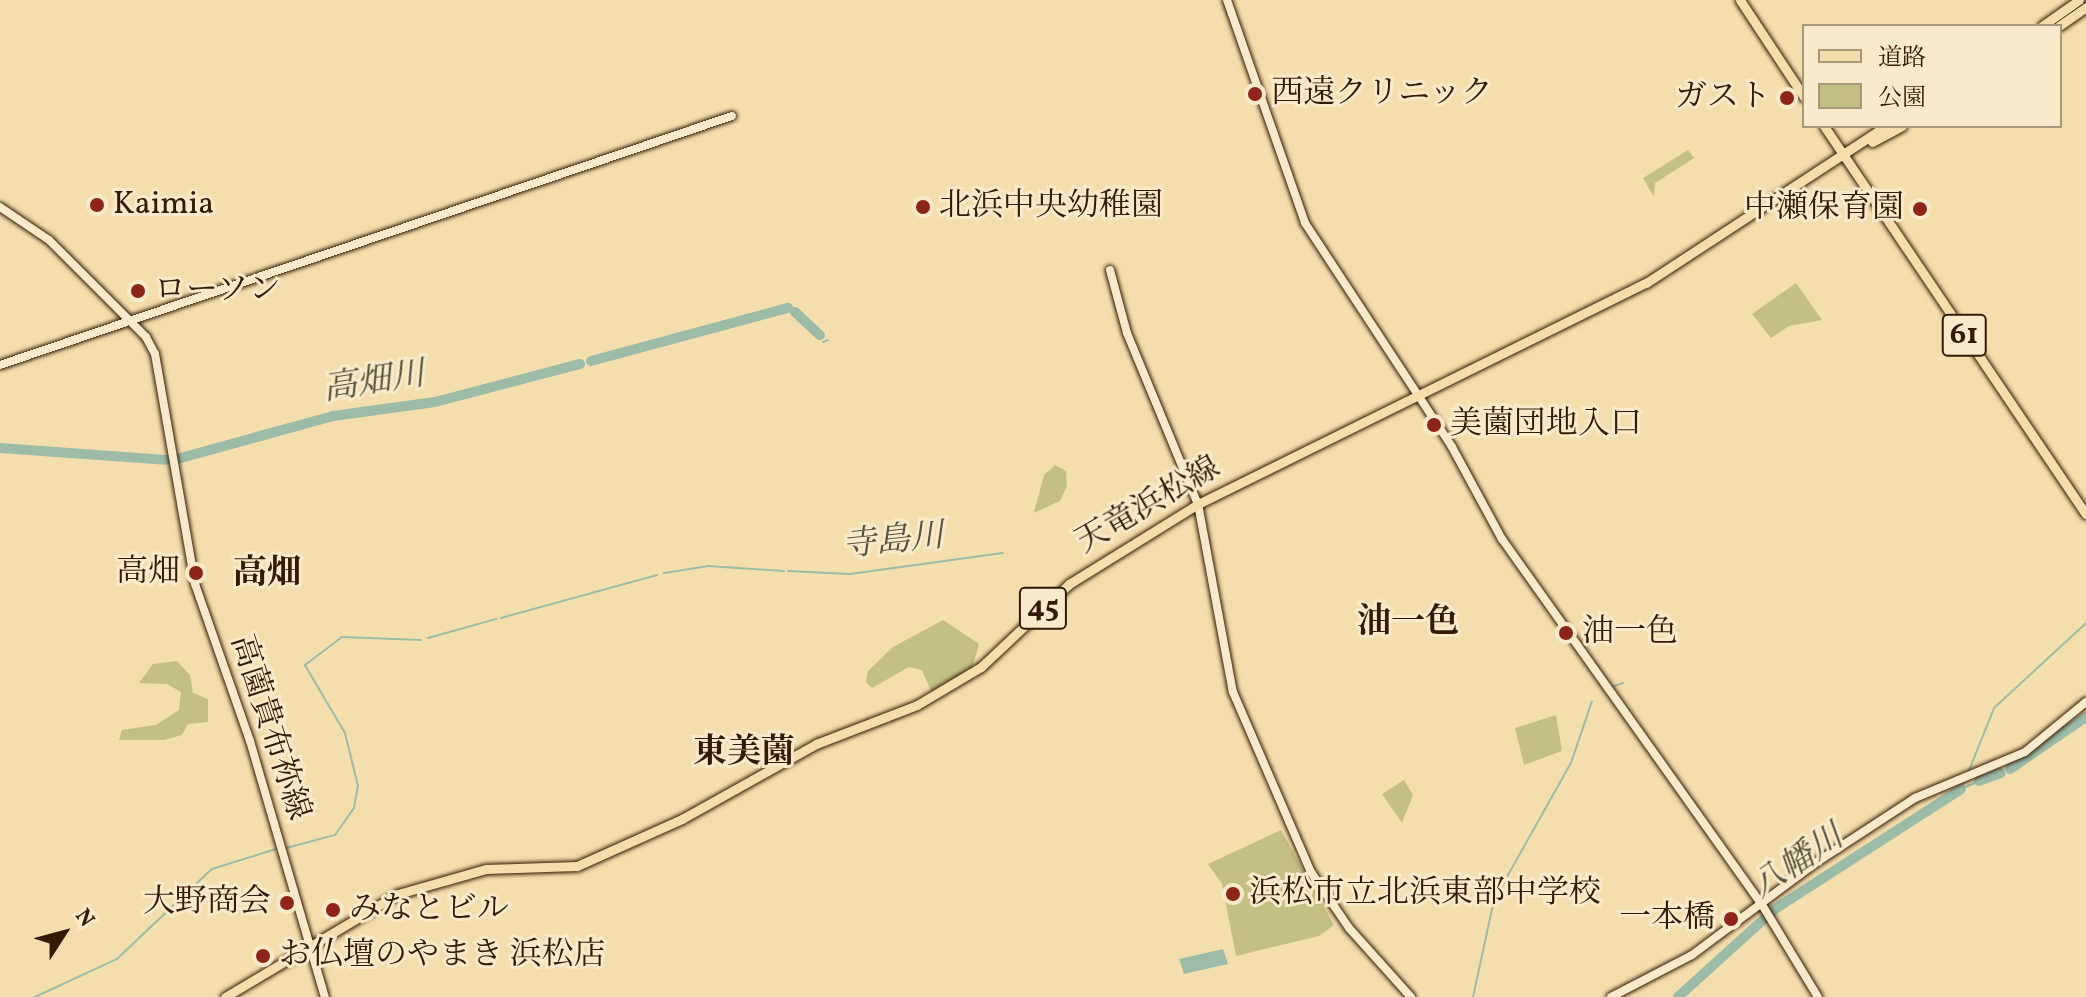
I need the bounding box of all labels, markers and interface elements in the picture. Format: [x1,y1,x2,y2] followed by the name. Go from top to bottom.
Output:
[1802,24,2062,128] legend
[1878,42,1926,76] text: 道路
[1271,75,1495,113] place label: 西遠クリニック
[1675,79,1771,117] place label: ガスト
[1878,82,1926,116] text: 公園
[1246,85,1264,103] marker: 西遠クリニック
[1778,89,1796,107] marker: ガスト
[113,186,214,224] place label: Kaimia
[939,188,1163,226] place label: 北浜中央幼稚園
[1744,190,1904,228] place label: 中瀬保育園
[88,196,106,214] marker: Kaimia
[914,198,932,216] marker: 北浜中央幼稚園
[1911,200,1929,218] marker: 中瀬保育園
[154,272,282,310] place label: ローソン
[129,282,147,300] marker: ローソン
[1940,309,1988,361] road number: 61
[320,355,428,411] water label: 高畑川
[1450,406,1642,444] place label: 美薗団地入口
[1425,416,1443,434] marker: 美薗団地入口
[1070,449,1228,563] street label: 天竜浜松線
[840,516,946,568] water label: 寺島川
[116,554,180,592] place label: 高畑
[233,555,301,595] district label: 高畑
[187,564,205,582] marker: 高畑
[1017,582,1069,634] road number: 45
[1357,604,1459,644] district label: 油一色
[1582,614,1678,652] place label: 油一色
[1557,624,1575,642] marker: 油一色
[221,631,317,825] street label: 高薗貴布祢線
[693,734,795,774] district label: 東美薗
[1744,818,1852,908] water label: 八幡川
[1249,875,1601,913] place label: 浜松市立北浜東部中学校
[143,884,271,922] place label: 大野商会
[1224,885,1242,903] marker: 浜松市立北浜東部中学校
[349,891,509,929] place label: みなとビル
[24,893,104,973] north arrow
[278,894,296,912] marker: 大野商会
[1619,900,1715,938] place label: 一本橋
[324,901,342,919] marker: みなとビル
[67,903,101,934] text: N
[1722,910,1740,928] marker: 一本橋
[279,937,605,975] place label: お仏壇のやまき 浜松店
[254,947,272,965] marker: お仏壇のやまき 浜松店

